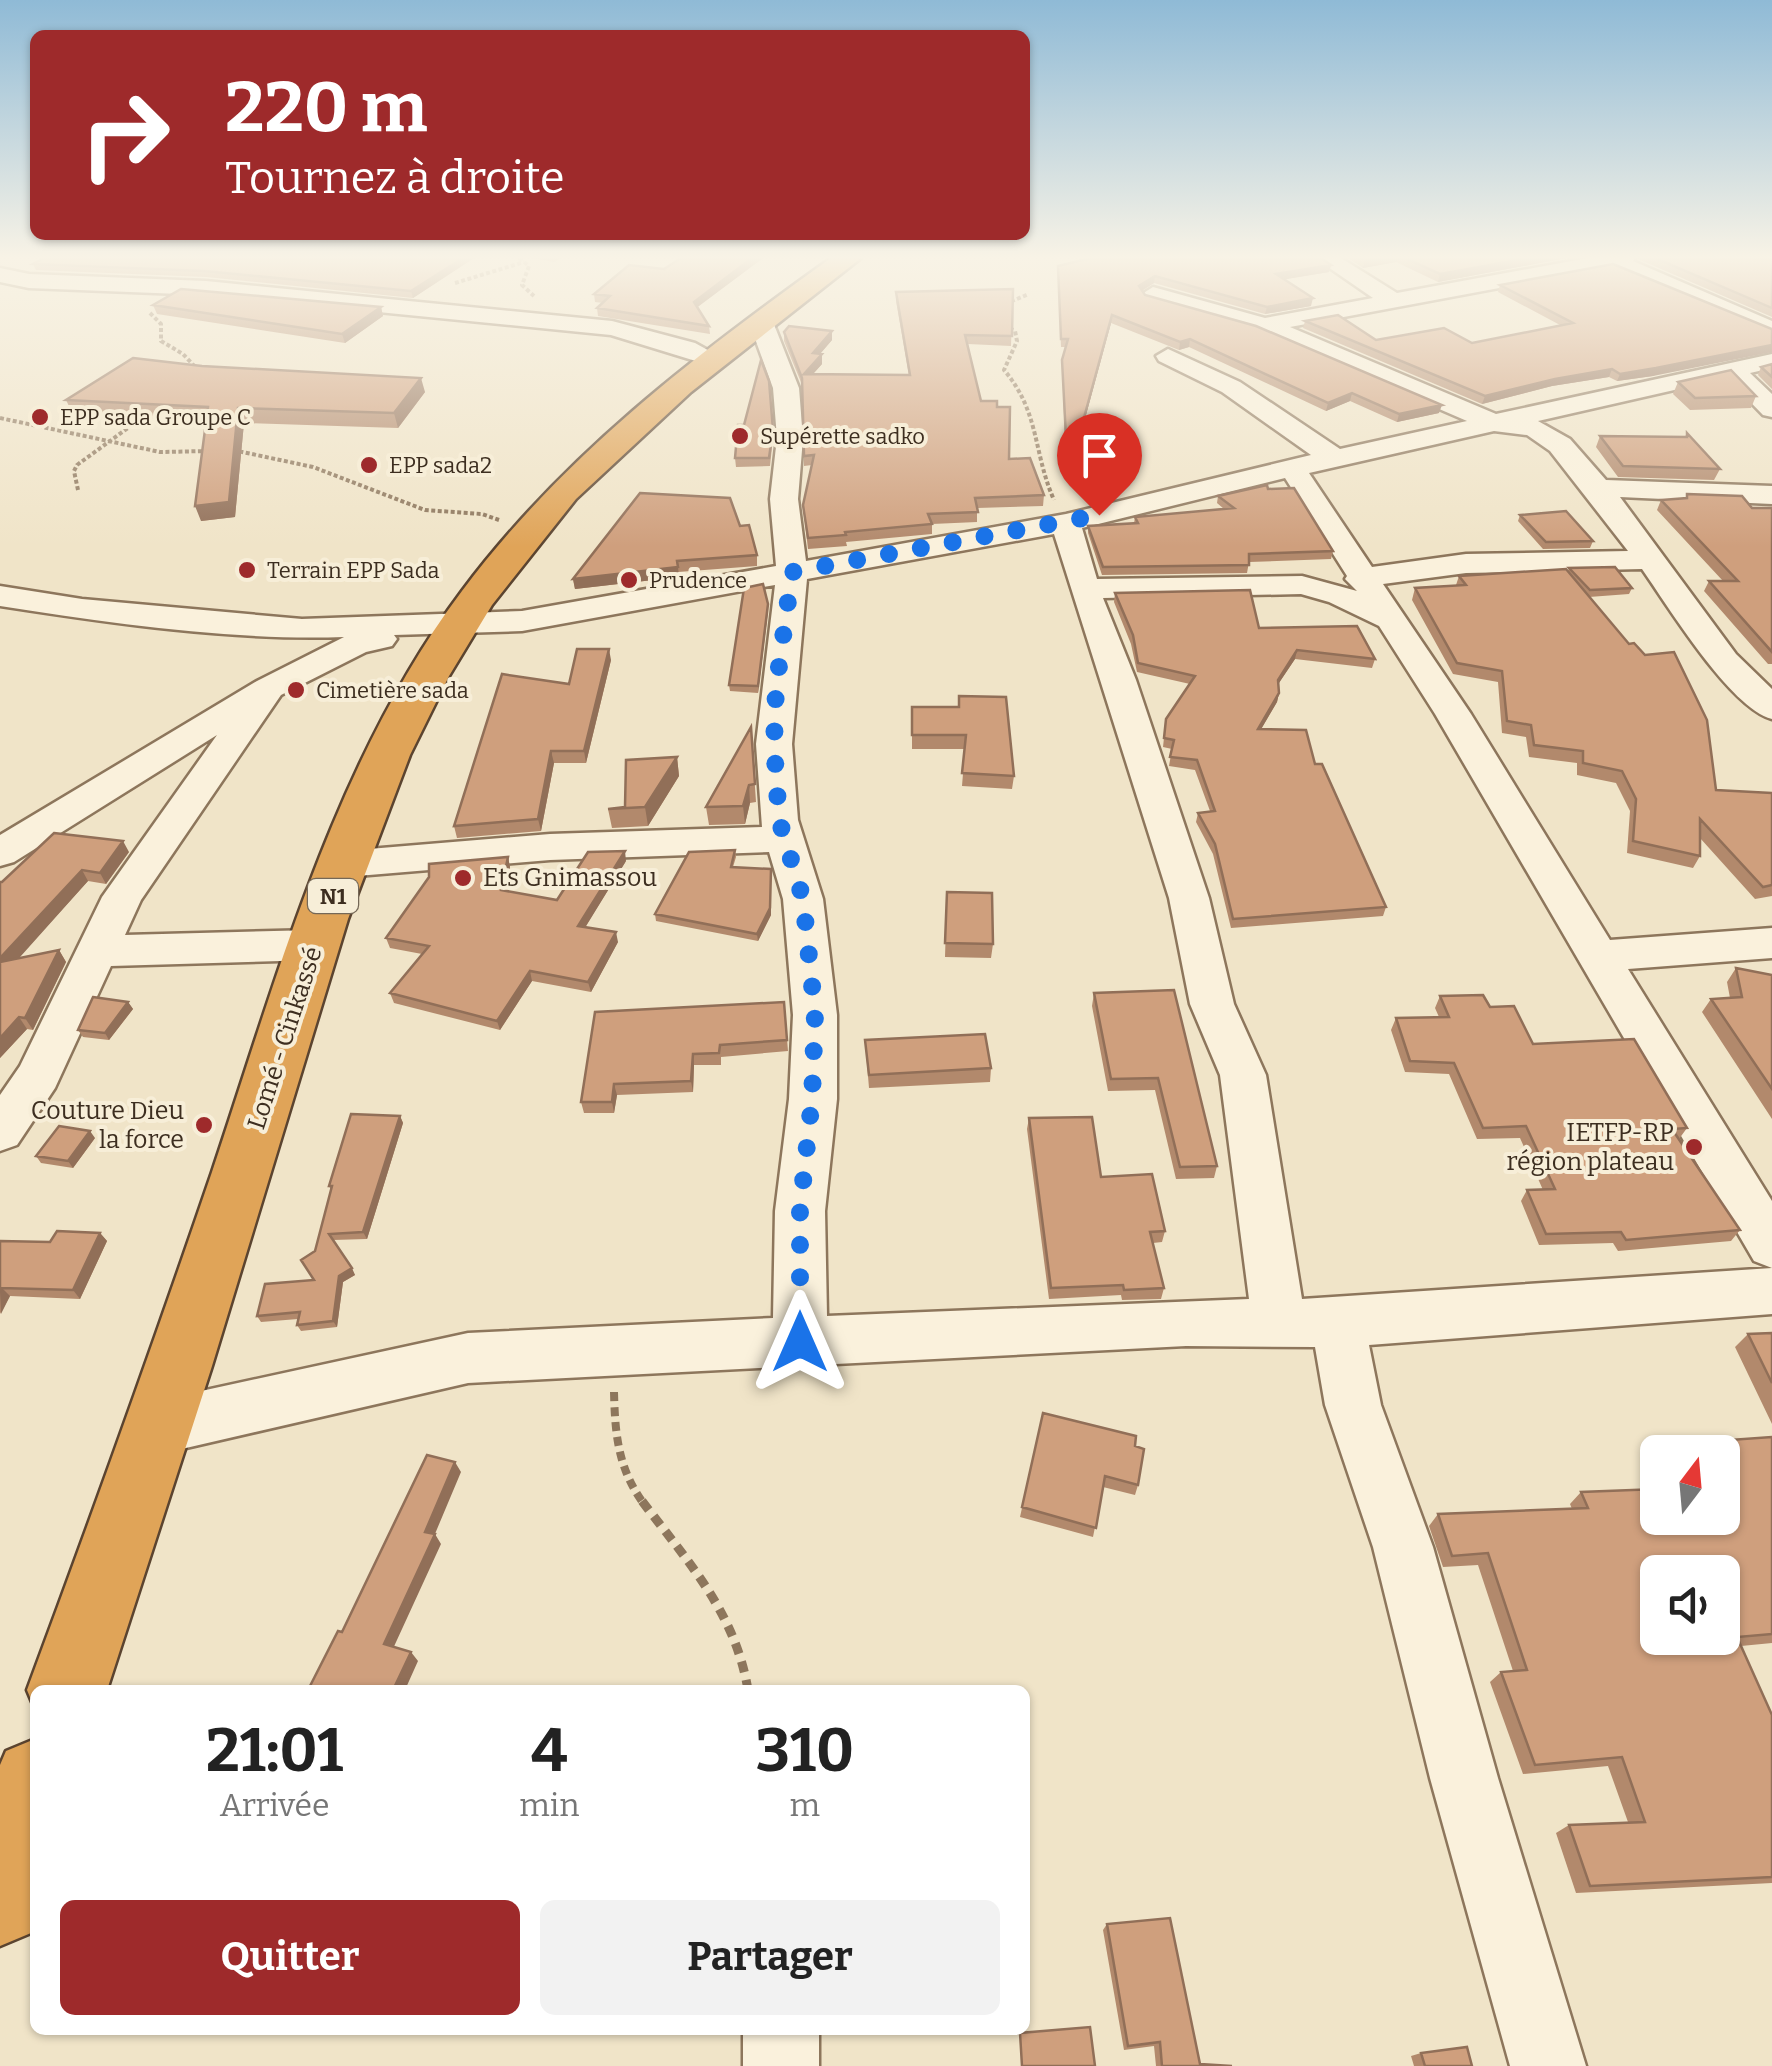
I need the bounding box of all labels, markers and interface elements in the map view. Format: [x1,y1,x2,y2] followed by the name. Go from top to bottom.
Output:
[225,66,428,150] text: 220 m
[60,70,190,200] icon: right
[225,151,565,205] text: Tournez à droite
[60,404,251,431] place label: EPP sada Groupe C
[29,406,51,428] marker: EPP sada Groupe C
[1057,413,1142,516] pin
[760,423,925,450] place label: Supérette sadko
[729,425,751,447] marker: Supérette sadko
[1072,428,1127,483] icon: arrive
[389,452,492,479] place label: EPP sada2
[358,454,380,476] marker: EPP sada2
[267,557,439,584] place label: Terrain EPP Sada
[236,559,258,581] marker: Terrain EPP Sada
[649,567,747,594] place label: Prudence
[618,569,640,591] marker: Prudence
[316,677,469,704] place label: Cimetière sada
[285,679,307,701] marker: Cimetière sada
[483,863,657,893] place label: Ets Gnimassou
[452,867,474,889] marker: Ets Gnimassou
[308,879,358,913] road number: N1
[241,943,329,1133] street label: Lomé - Cinkassé
[31,1096,184,1155] place label: Couture Dieu la force
[193,1114,215,1136] marker: Couture Dieu la force
[1507,1118,1674,1177] place label: IETFP-RP région plateau
[1683,1136,1705,1158] marker: IETFP-RP région plateau
[748,1290,852,1394] position arrow
[1640,1435,1740,1535] north arrow
[1640,1435,1740,1655] map controls
[1640,1555,1740,1655] button: sound
[206,1715,343,1787] text: 21:01
[531,1715,568,1787] text: 4
[755,1715,854,1787] text: 310
[220,1786,329,1824] text: Arrivée
[519,1786,580,1824] text: min
[789,1786,820,1824] text: m
[60,1900,520,2015] button: Quitter
[540,1900,1000,2015] button: Partager

